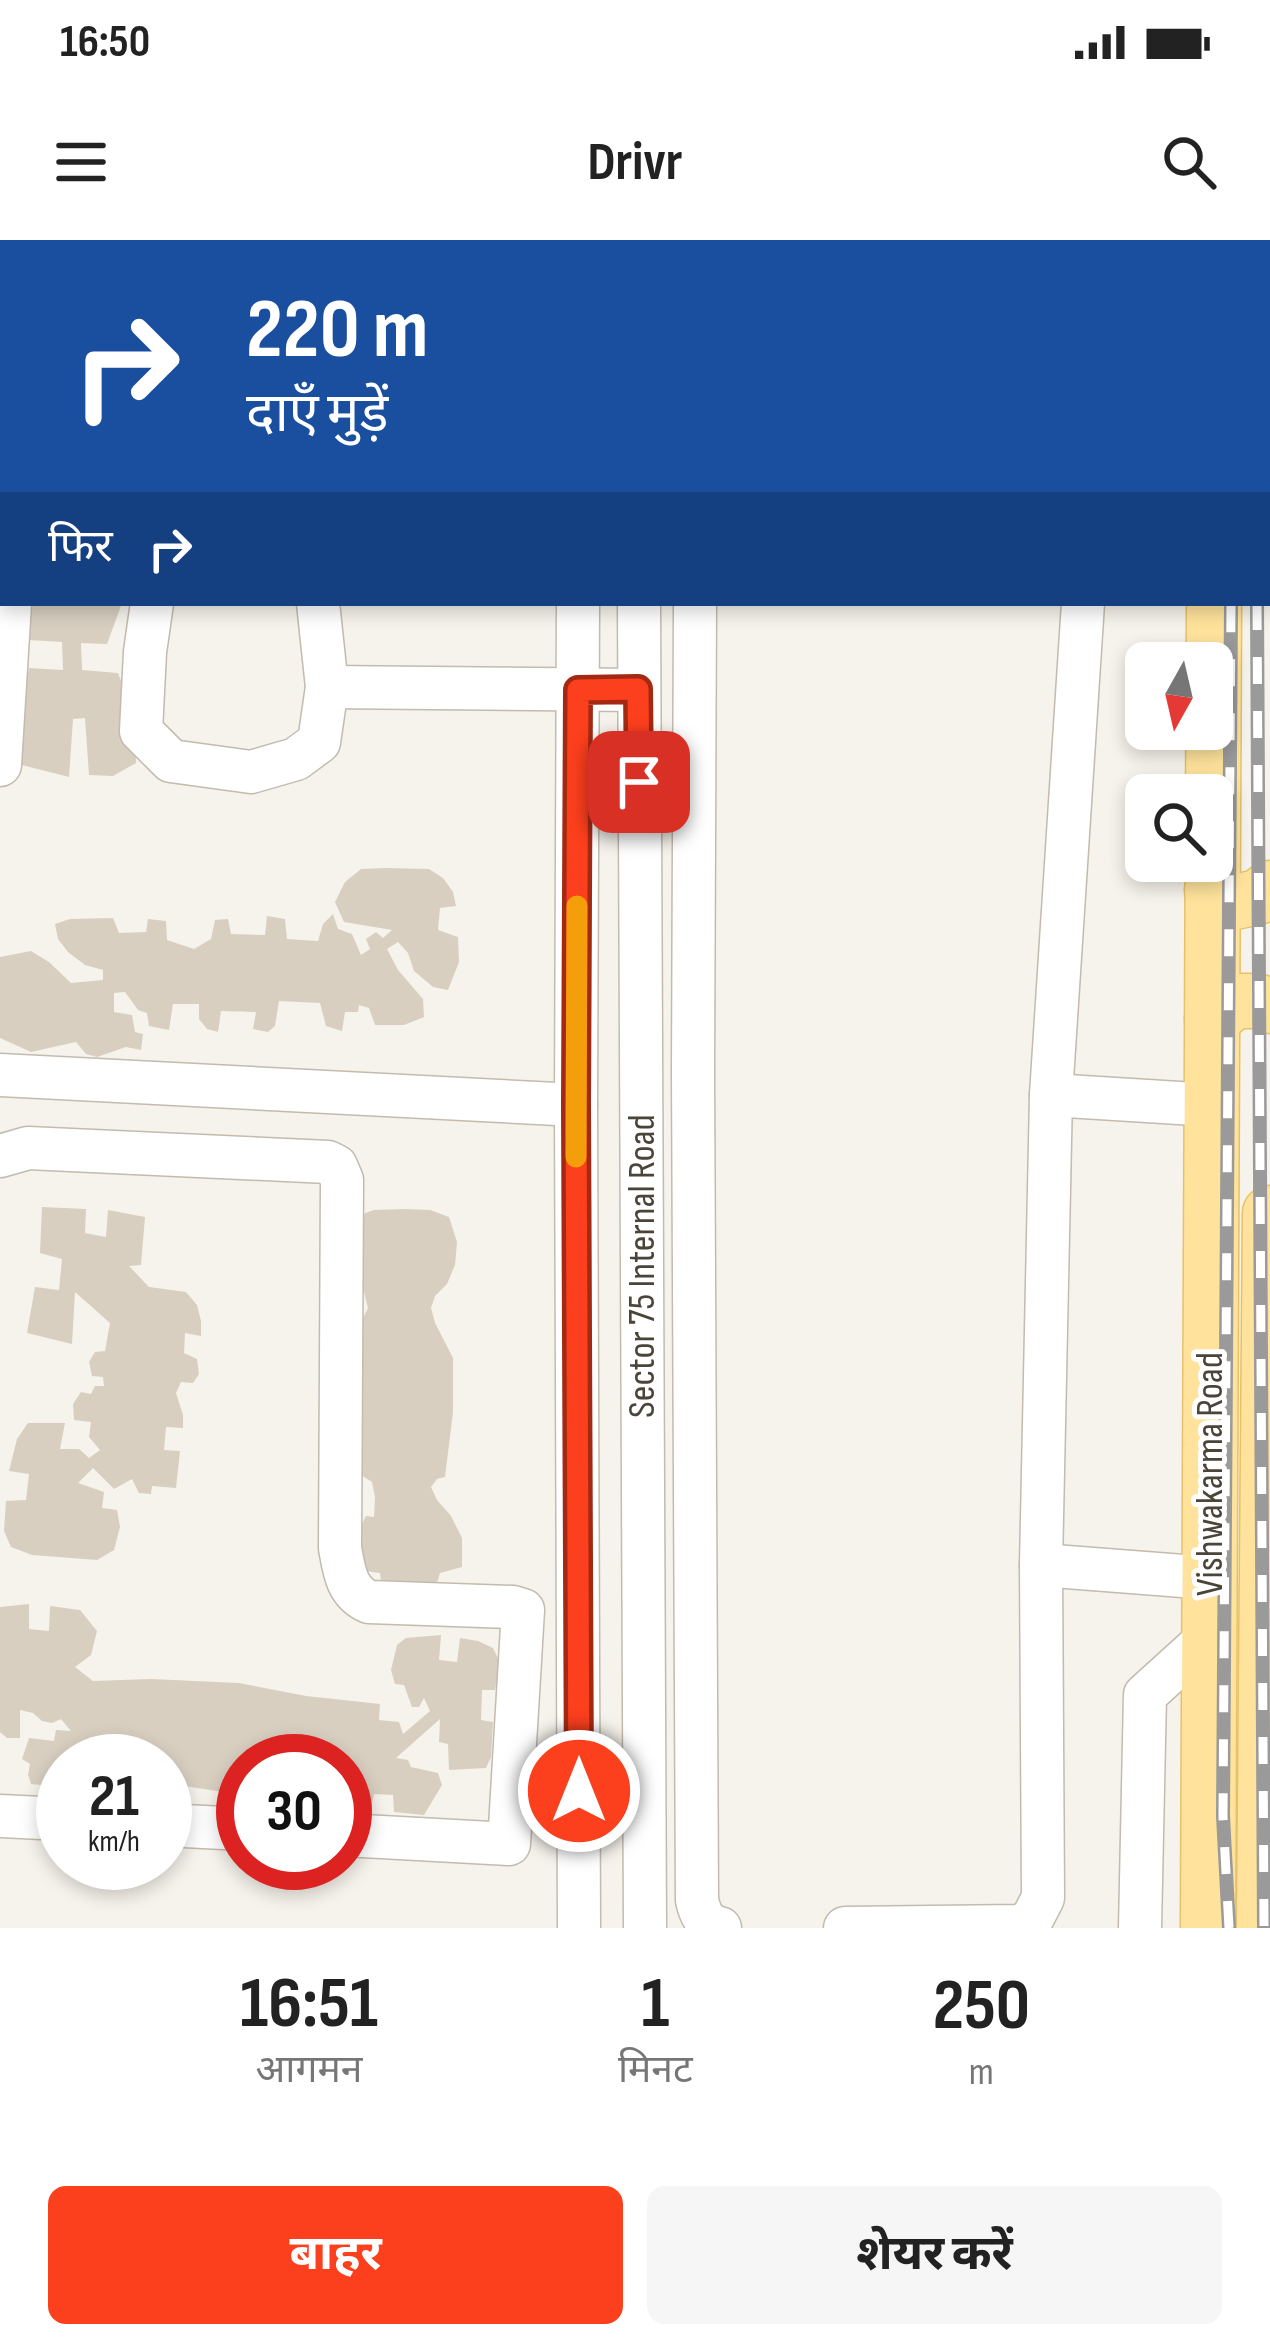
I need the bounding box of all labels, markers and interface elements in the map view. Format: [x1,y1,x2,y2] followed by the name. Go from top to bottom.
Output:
[60,15,150,70] text: 16:50
[48,129,114,195] icon: menu
[1156,129,1222,195] icon: search
[588,130,682,195] text: Drivr
[246,280,428,381] text: 220 m
[48,288,204,444] icon: right
[246,382,388,447] text: दाएँ मुड़ें
[137,516,203,582] icon: right
[48,520,113,575] text: फिर
[1125,642,1233,750] north arrow
[1125,642,1233,882] map controls
[588,731,690,833] pin
[606,749,672,815] icon: arrive
[1125,774,1233,882] button: search
[619,1114,666,1418] street label: Sector 75 Internal Road
[1187,1352,1234,1596] street label: Vishwakarma Road
[516,1728,642,1854] position arrow
[216,1734,372,1890] speed limit sign: 30
[89,1761,139,1833] text: 21
[88,1824,140,1860] text: km/h
[240,1961,378,2048] text: 16:51
[641,1961,669,2048] text: 1
[933,1963,1030,2050] text: 250
[256,2047,362,2094] text: आगमन
[618,2047,693,2094] text: मिनट
[969,2049,994,2096] text: m
[48,2186,623,2324] button: बाहर
[647,2186,1222,2324] button: शेयर करें

